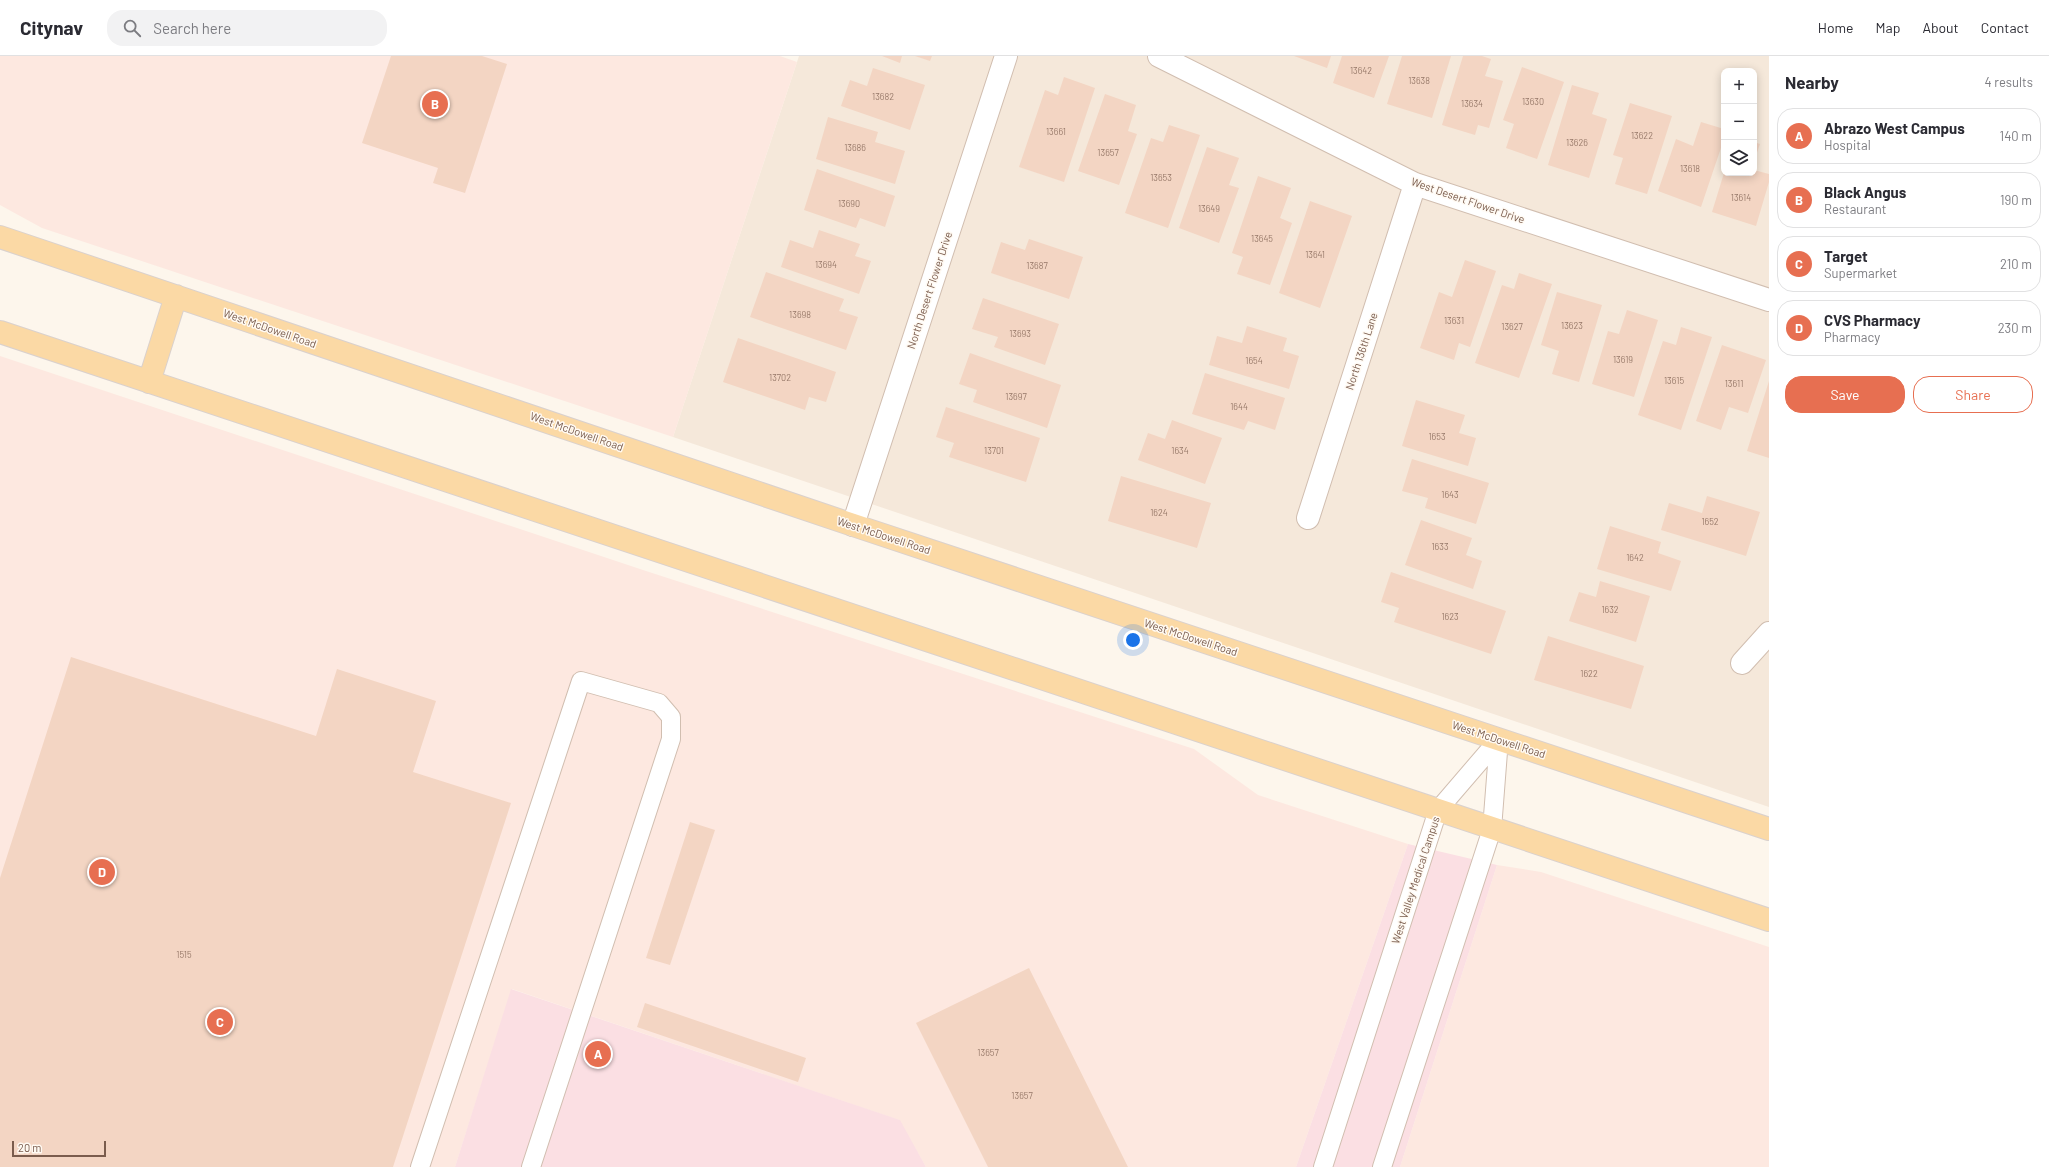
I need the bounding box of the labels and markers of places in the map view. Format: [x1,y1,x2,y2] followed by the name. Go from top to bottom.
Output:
[422,89,448,119] pin: B
[89,857,115,887] pin: D
[207,1007,233,1037] pin: C
[585,1039,611,1069] pin: A

